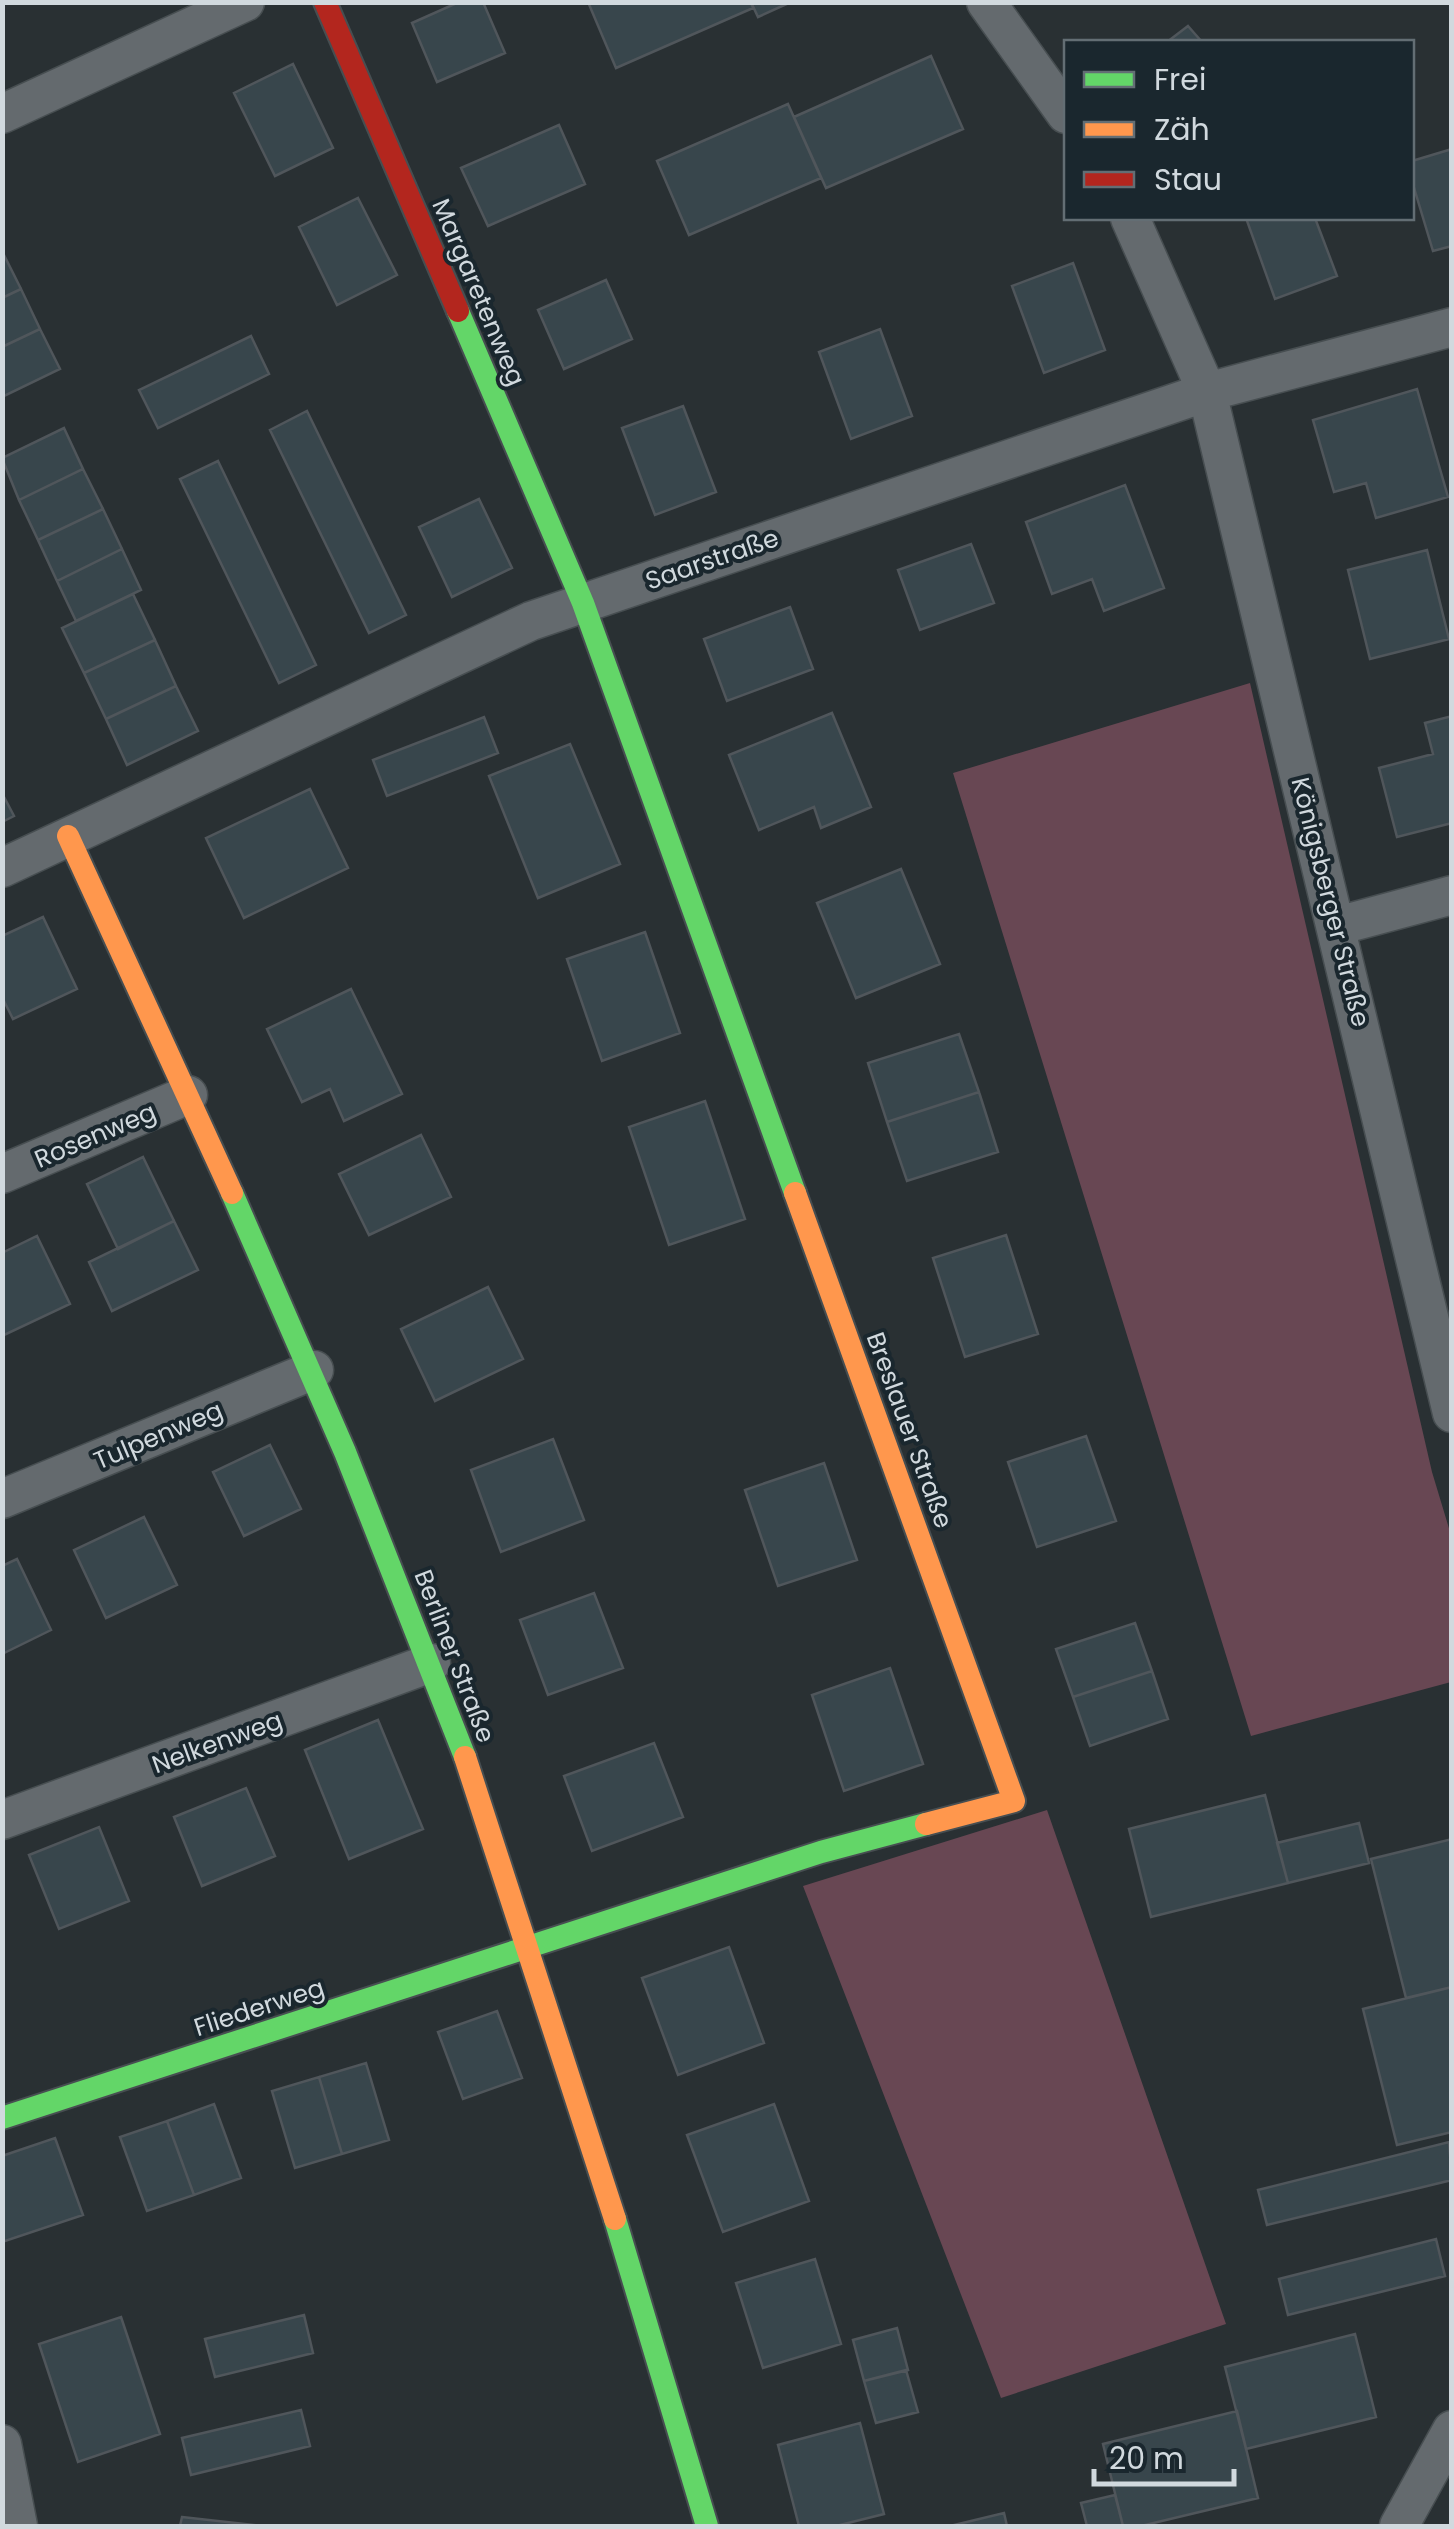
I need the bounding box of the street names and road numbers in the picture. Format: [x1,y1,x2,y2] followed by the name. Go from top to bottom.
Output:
[423,193,534,391] street label: Margaretenweg
[641,520,783,599] street label: Saarstraße
[1283,774,1378,1030] street label: Königsberger Straße
[29,1094,161,1177] street label: Rosenweg
[858,1327,961,1533] street label: Breslauer Straße
[88,1393,228,1478] street label: Tulpenweg
[405,1565,504,1748] street label: Berliner Straße
[147,1703,287,1782] street label: Nelkenweg
[190,1970,329,2045] street label: Fliederweg

